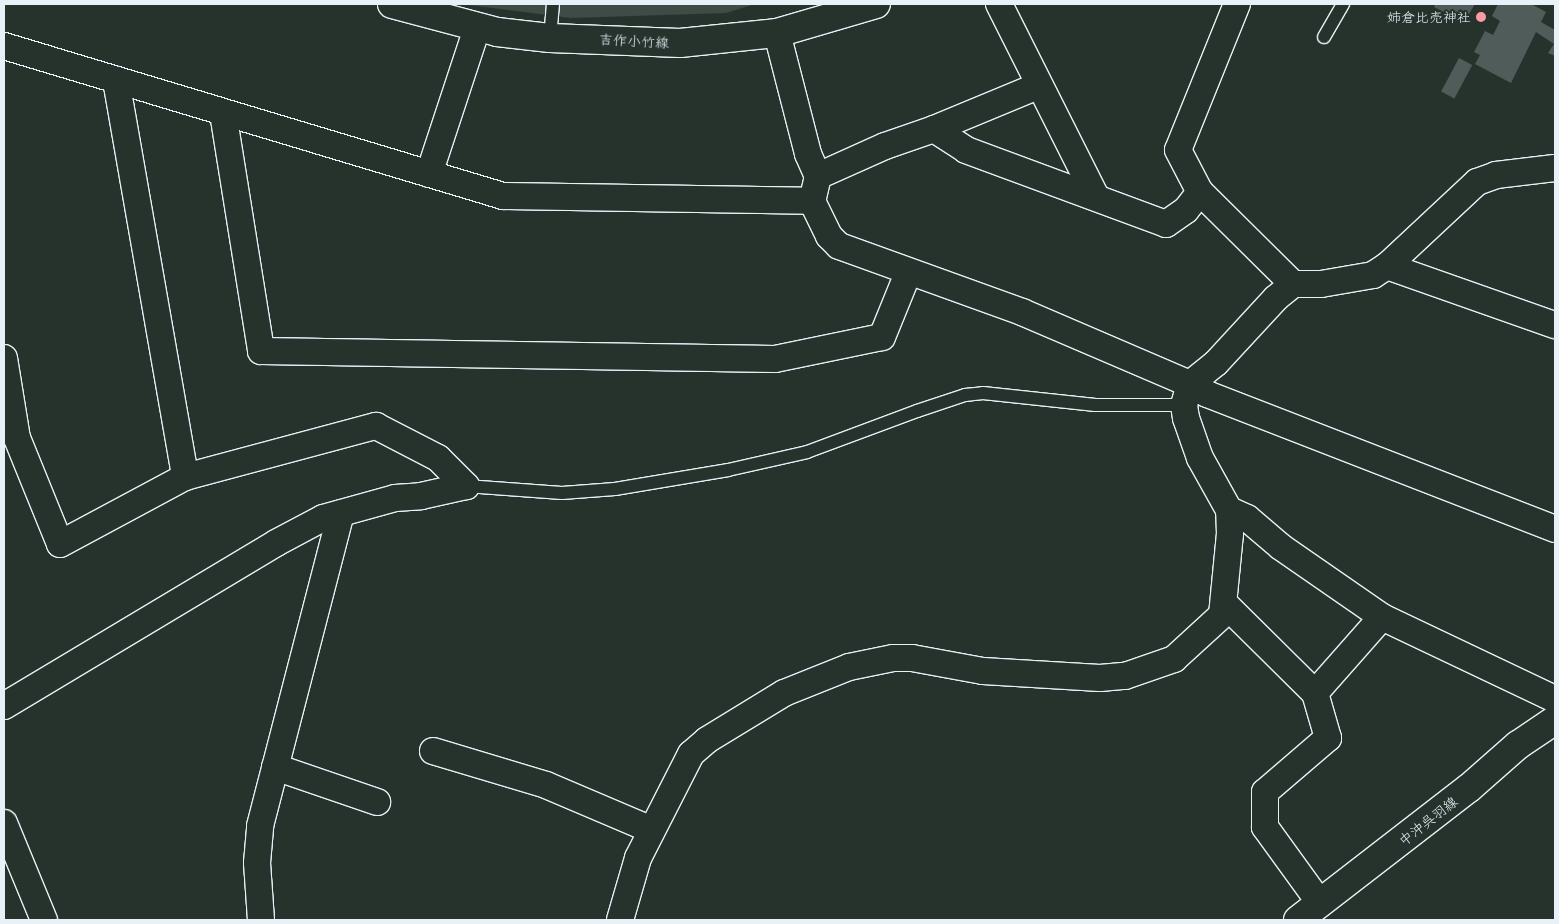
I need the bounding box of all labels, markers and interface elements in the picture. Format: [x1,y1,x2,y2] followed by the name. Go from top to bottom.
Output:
[1387,9,1471,25] place label: 姉倉比売神社
[1475,11,1487,23] marker: 姉倉比売神社
[599,31,669,51] street label: 吉作小竹線
[1395,793,1461,849] street label: 中沖呉羽線

